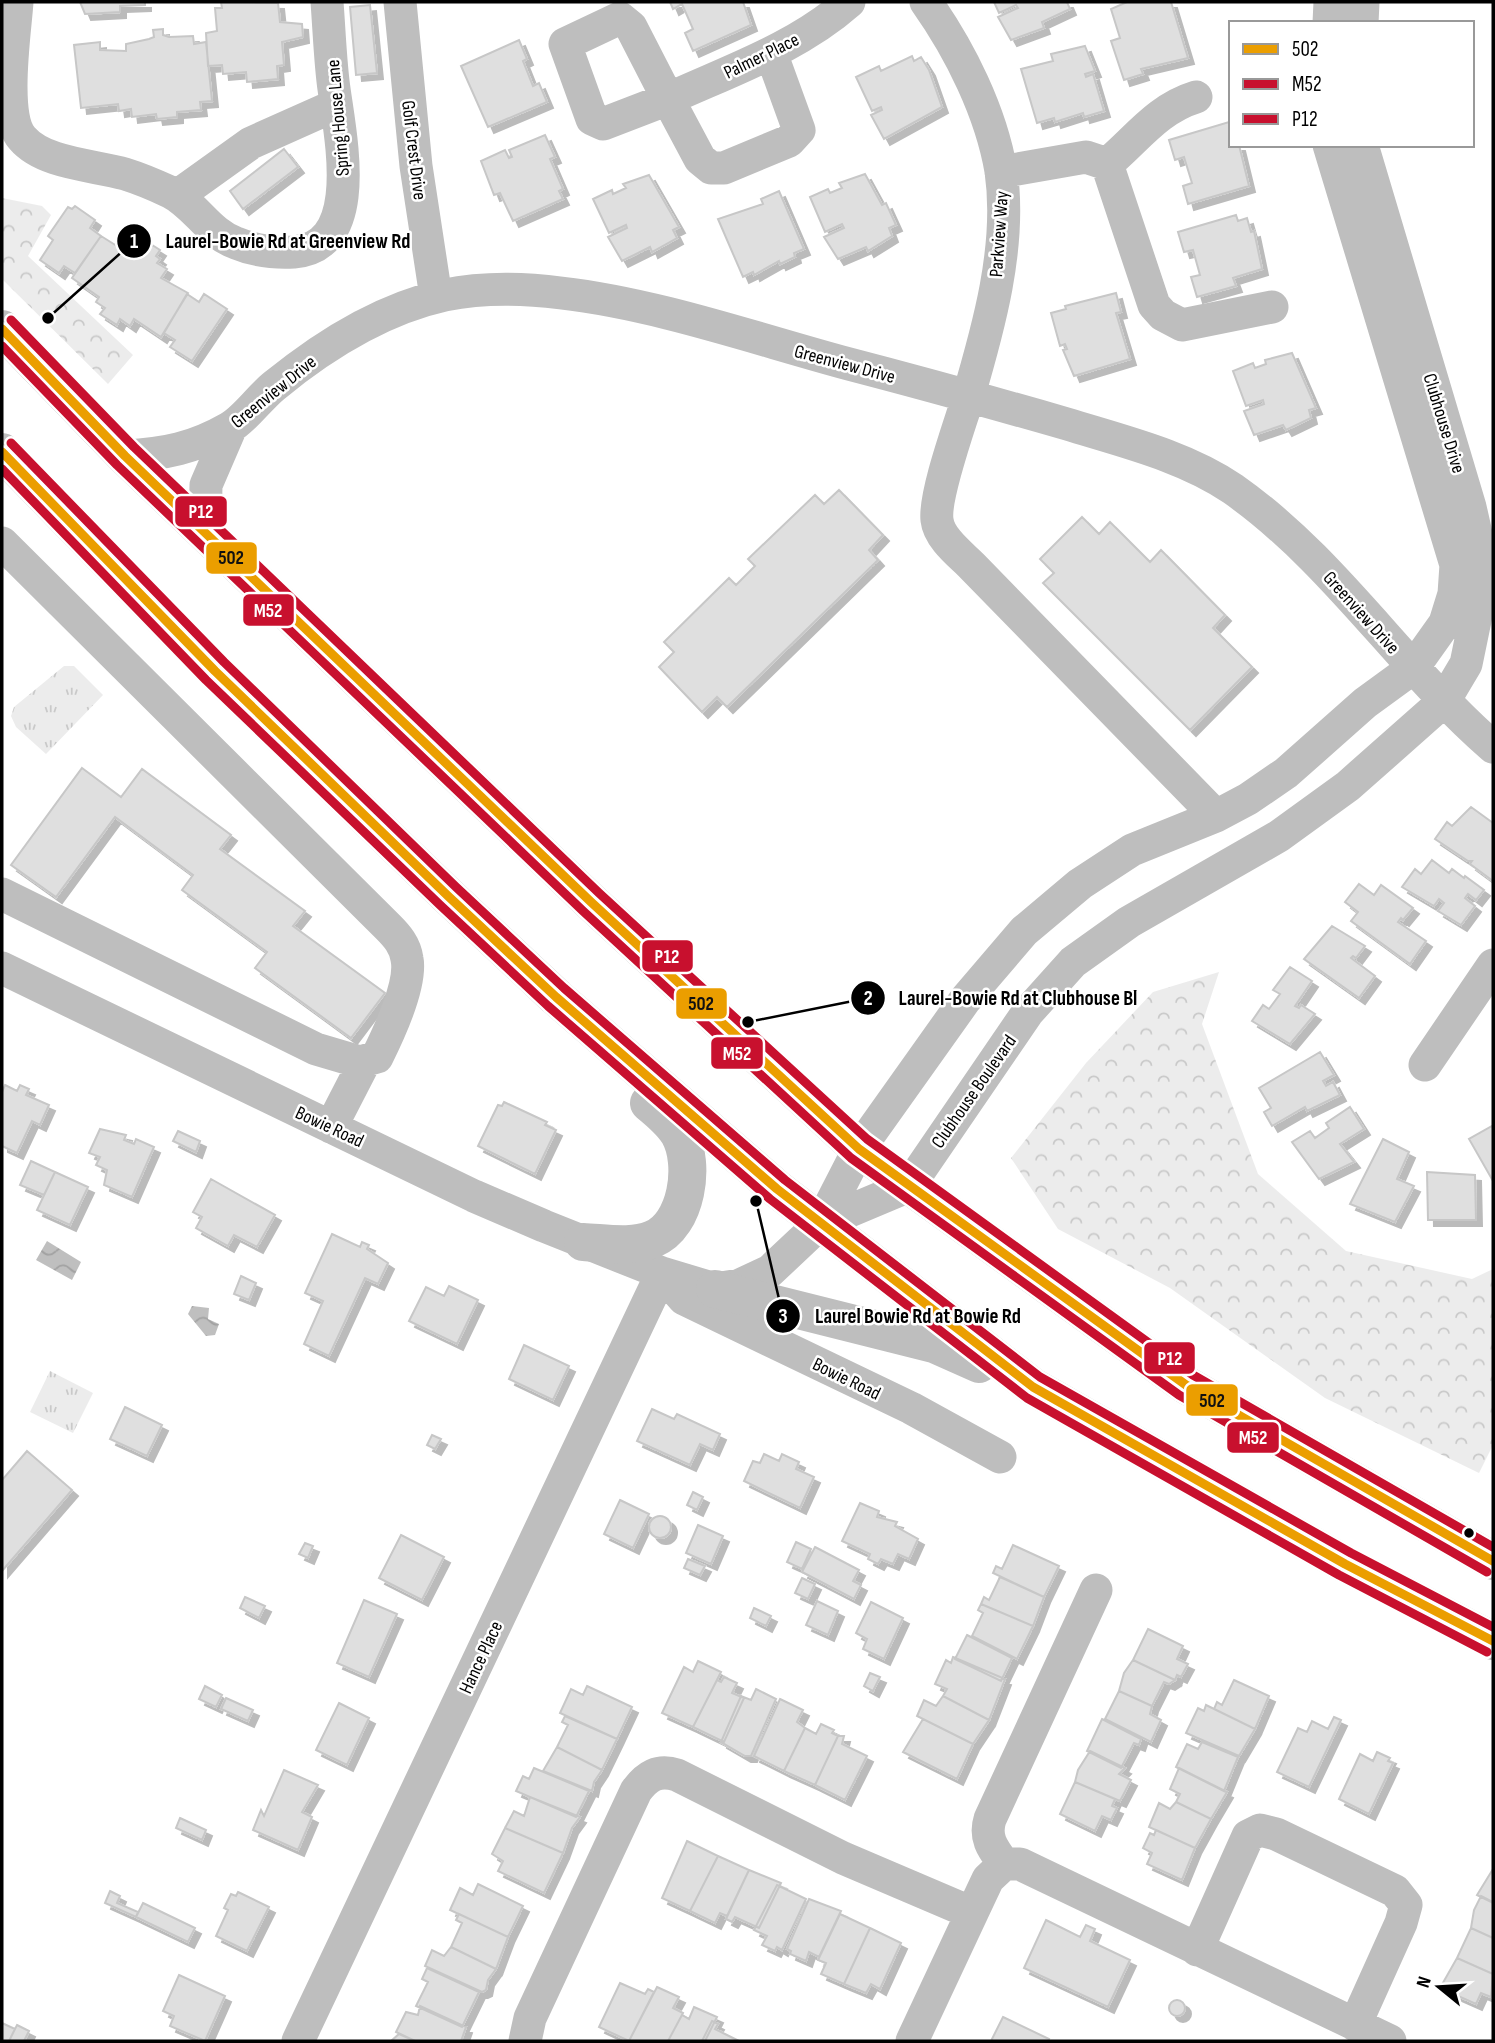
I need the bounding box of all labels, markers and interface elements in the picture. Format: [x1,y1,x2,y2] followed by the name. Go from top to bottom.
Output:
[1229,21,1474,147] legend
[720,28,803,84] street label: Palmer Place
[1292,37,1318,62] text: 502
[322,59,355,177] street label: Spring House Lane
[1292,72,1322,97] text: M52
[396,99,431,201] street label: Golf Crest Drive
[1292,107,1318,132] text: P12
[985,190,1014,278] street label: Parkview Way
[117,220,424,262] callout: Laurel-Bowie Rd at Greenview Rd
[130,229,138,254] text: 1
[166,229,410,254] text: Laurel-Bowie Rd at Greenview Rd
[792,340,897,389] street label: Greenview Drive
[227,351,321,434] street label: Greenview Drive
[1417,371,1470,476] street label: Clubhouse Drive
[174,495,228,528] line badge: P12
[189,501,213,524] text: P12
[205,541,258,575] line badge: 502
[218,547,244,570] text: 502
[1318,567,1404,659] street label: Greenview Drive
[242,593,295,627] line badge: M52
[254,600,282,623] text: M52
[641,939,694,973] line badge: P12
[655,946,679,969] text: P12
[850,977,1152,1019] callout: Laurel-Bowie Rd at Clubhouse Bl
[863,986,873,1011] text: 2
[899,986,1137,1011] text: Laurel-Bowie Rd at Clubhouse Bl
[675,987,728,1020] line badge: 502
[688,993,714,1016] text: 502
[927,1031,1022,1153] street label: Clubhouse Boulevard
[710,1036,764,1070] line badge: M52
[723,1043,751,1066] text: M52
[292,1102,367,1153] street label: Bowie Road
[766,1295,1035,1337] callout: Laurel Bowie Rd at Bowie Rd
[778,1304,788,1329] text: 3
[815,1304,1021,1329] text: Laurel Bowie Rd at Bowie Rd
[1143,1341,1196,1375] line badge: P12
[1158,1348,1182,1371] text: P12
[809,1353,884,1406] street label: Bowie Road
[1185,1383,1239,1417] line badge: 502
[1199,1390,1225,1413] text: 502
[1226,1421,1280,1454] line badge: M52
[1239,1427,1267,1450] text: M52
[1462,1526,1476,1540] unlabelled marker
[455,1618,508,1698] street label: Hance Place
[1404,1952,1474,2022] north arrow
[1412,1974,1437,1991] text: N

